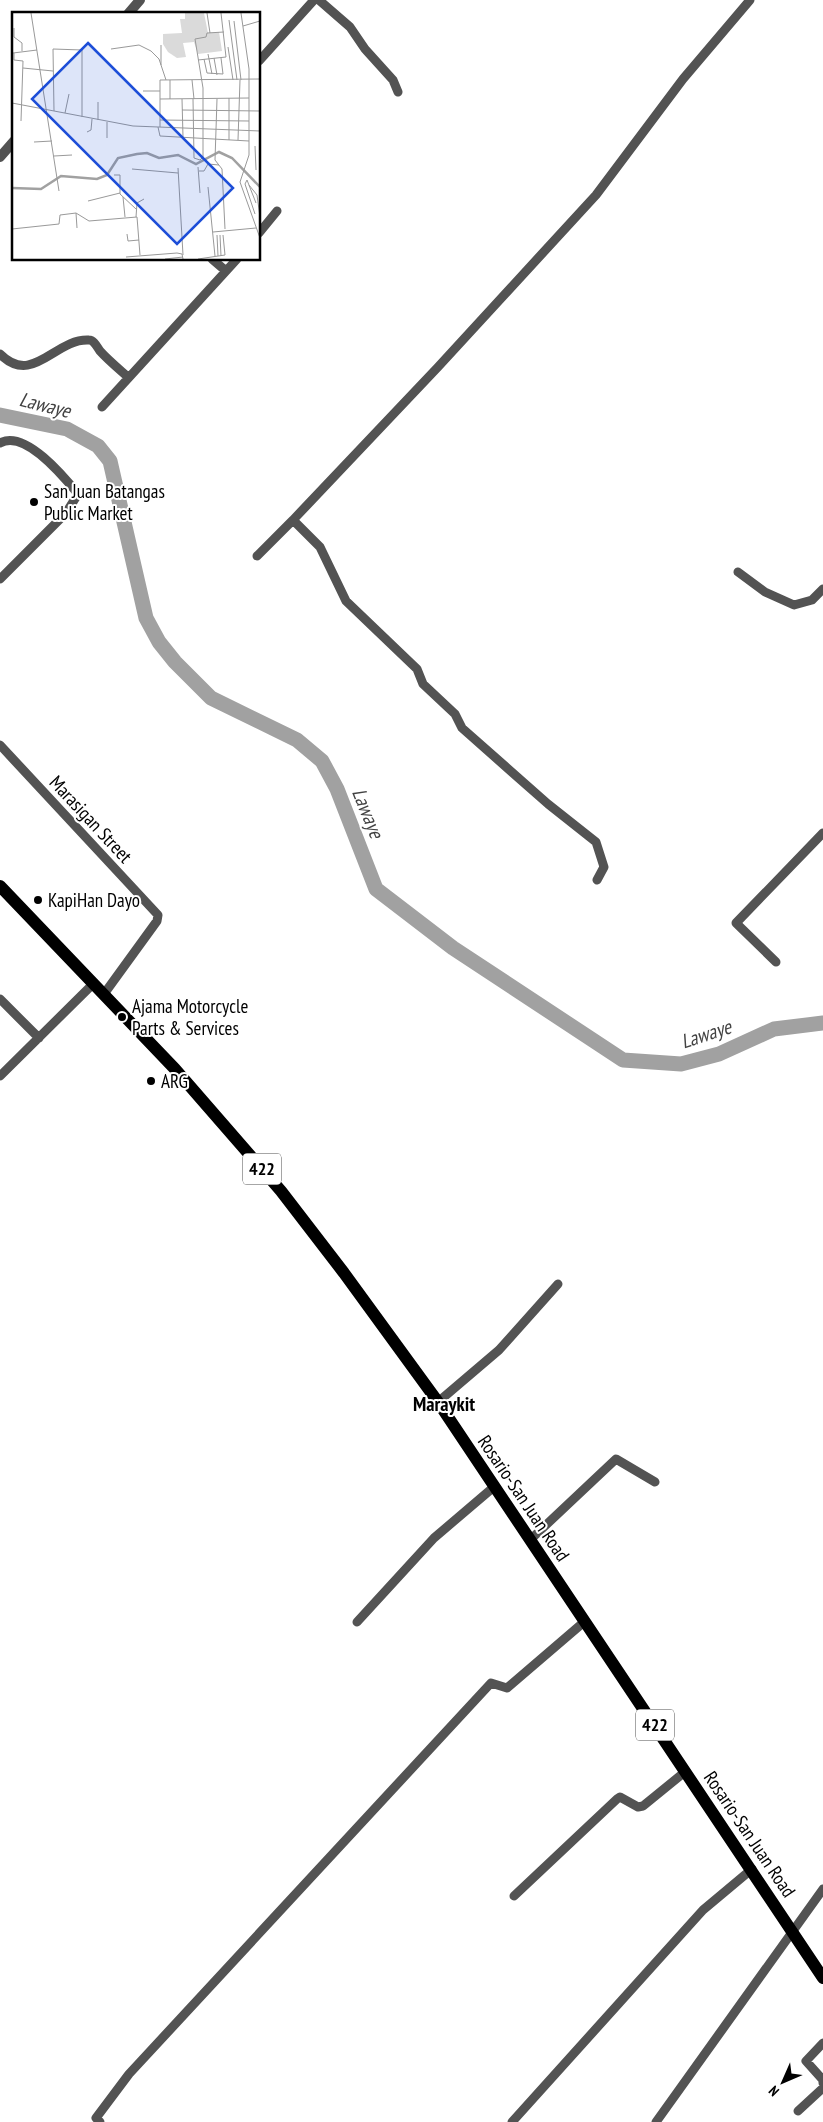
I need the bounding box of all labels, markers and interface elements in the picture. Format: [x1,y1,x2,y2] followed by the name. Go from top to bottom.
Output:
[12,12,260,260] inset map
[17,386,75,424] water label: Lawaye
[44,479,165,525] place label: San Juan Batangas Public Market
[28,496,40,508] marker: San Juan Batangas Public Market
[45,770,138,868] street label: Marasigan Street
[346,784,390,843] water label: Lawaye
[48,888,140,912] place label: KapiHan Dayo
[32,894,44,906] marker: KapiHan Dayo
[132,994,248,1040] place label: Ajama Motorcycle Parts & Services
[116,1011,128,1023] marker: Ajama Motorcycle Parts & Services
[677,1013,736,1054] water label: Lawaye
[161,1069,188,1093] place label: ARG
[145,1075,157,1087] marker: ARG
[243,1154,281,1184] road number: 422
[413,1391,475,1417] district label: Maraykit
[473,1430,575,1566] street label: Rosario-San Juan Road
[636,1710,674,1740] road number: 422
[699,1766,801,1902] street label: Rosario-San Juan Road
[758,2057,808,2107] north arrow
[765,2082,783,2100] text: N

